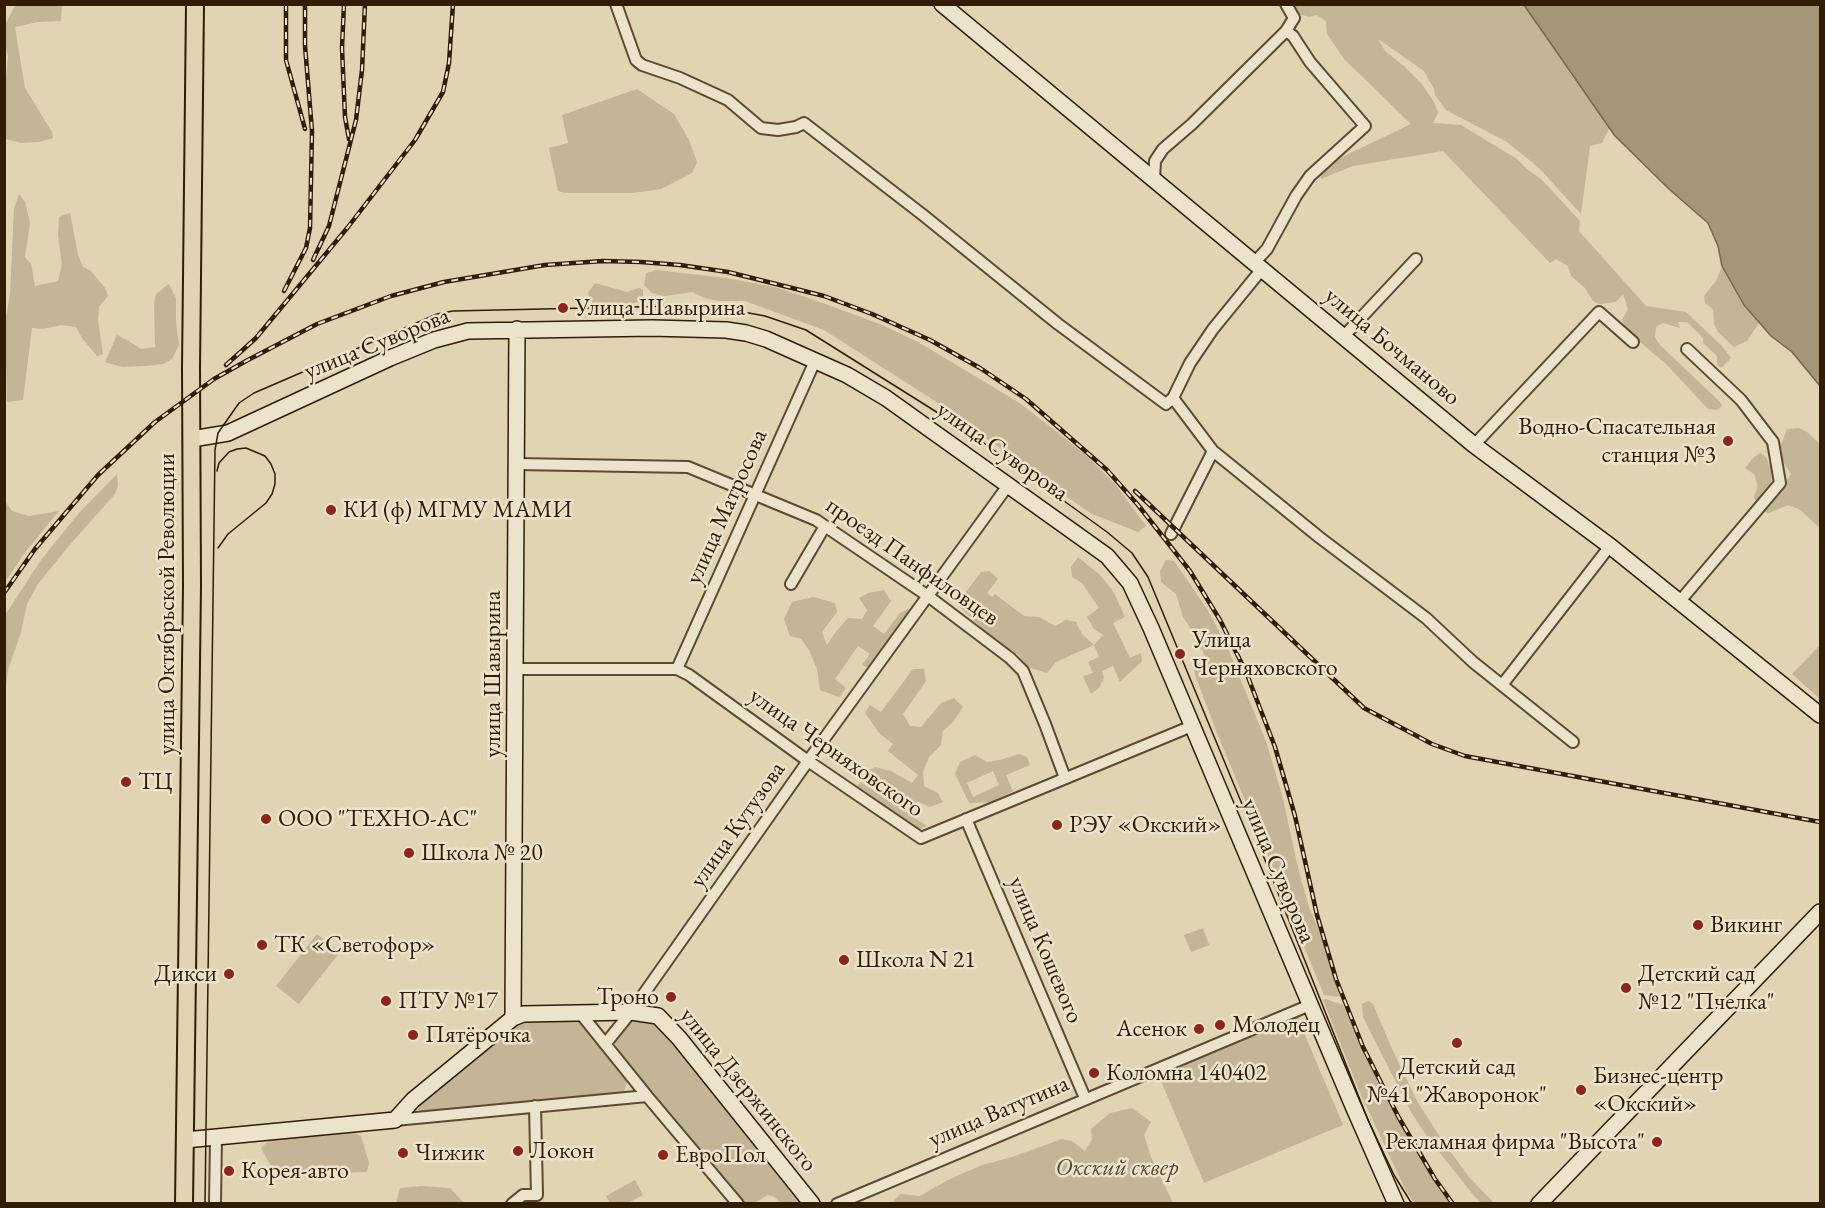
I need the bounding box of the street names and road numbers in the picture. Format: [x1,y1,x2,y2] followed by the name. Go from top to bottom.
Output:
[1318,282,1466,412] street label: улица Бочманово
[300,302,454,386] street label: улица Суворова
[930,396,1074,508] street label: улица Суворова
[680,425,774,589] street label: улица Матросова
[153,453,181,755] street label: улица Октябрьской Революции
[820,492,1004,632] street label: проезд Панфиловцев
[479,590,507,758] street label: улица Шавырина
[743,682,929,824] street label: улица Черняховского
[684,757,792,893] street label: улица Кутузова
[1235,794,1321,948] street label: улица Суворова
[1001,872,1089,1028] street label: улица Кошевого
[673,1002,823,1178] street label: улица Дзержинского
[925,1070,1073,1154] street label: улица Ватутина

